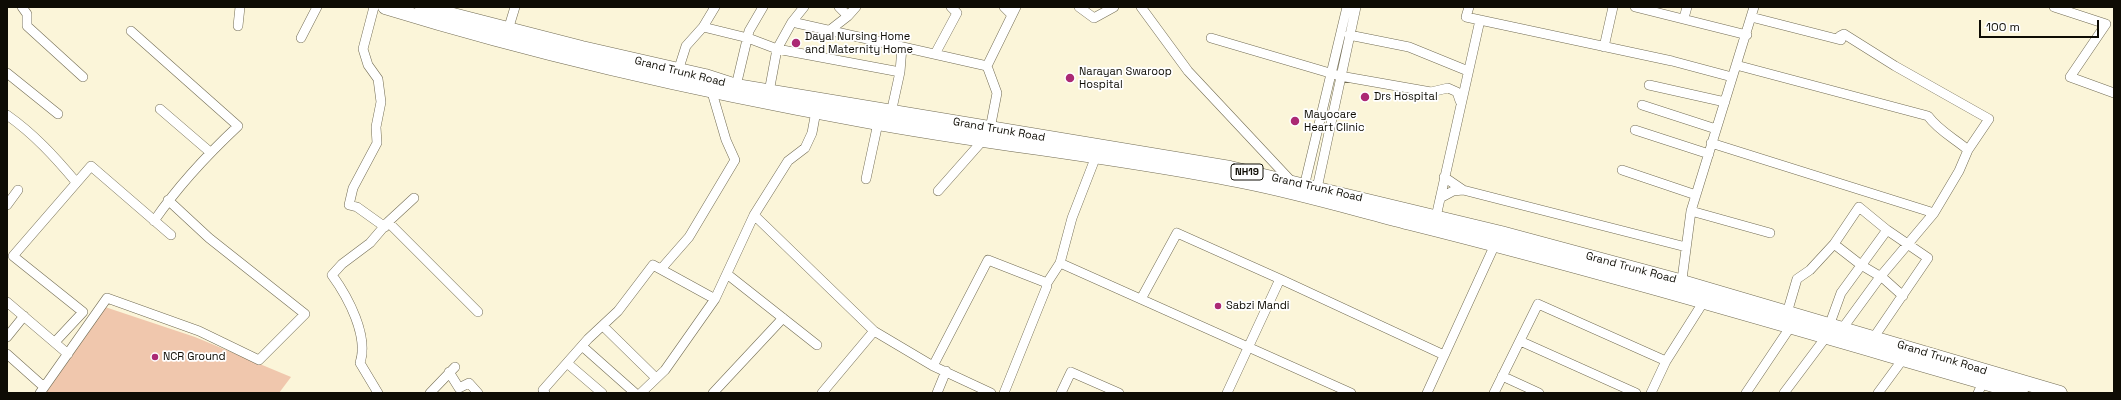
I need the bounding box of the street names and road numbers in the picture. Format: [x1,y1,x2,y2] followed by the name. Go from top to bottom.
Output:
[633,54,727,90] street label: Grand Trunk Road
[952,115,1046,145] street label: Grand Trunk Road
[1231,164,1263,180] road number: NH19
[1270,171,1364,205] street label: Grand Trunk Road
[1584,250,1678,286] street label: Grand Trunk Road
[1896,338,1988,378] street label: Grand Trunk Road

